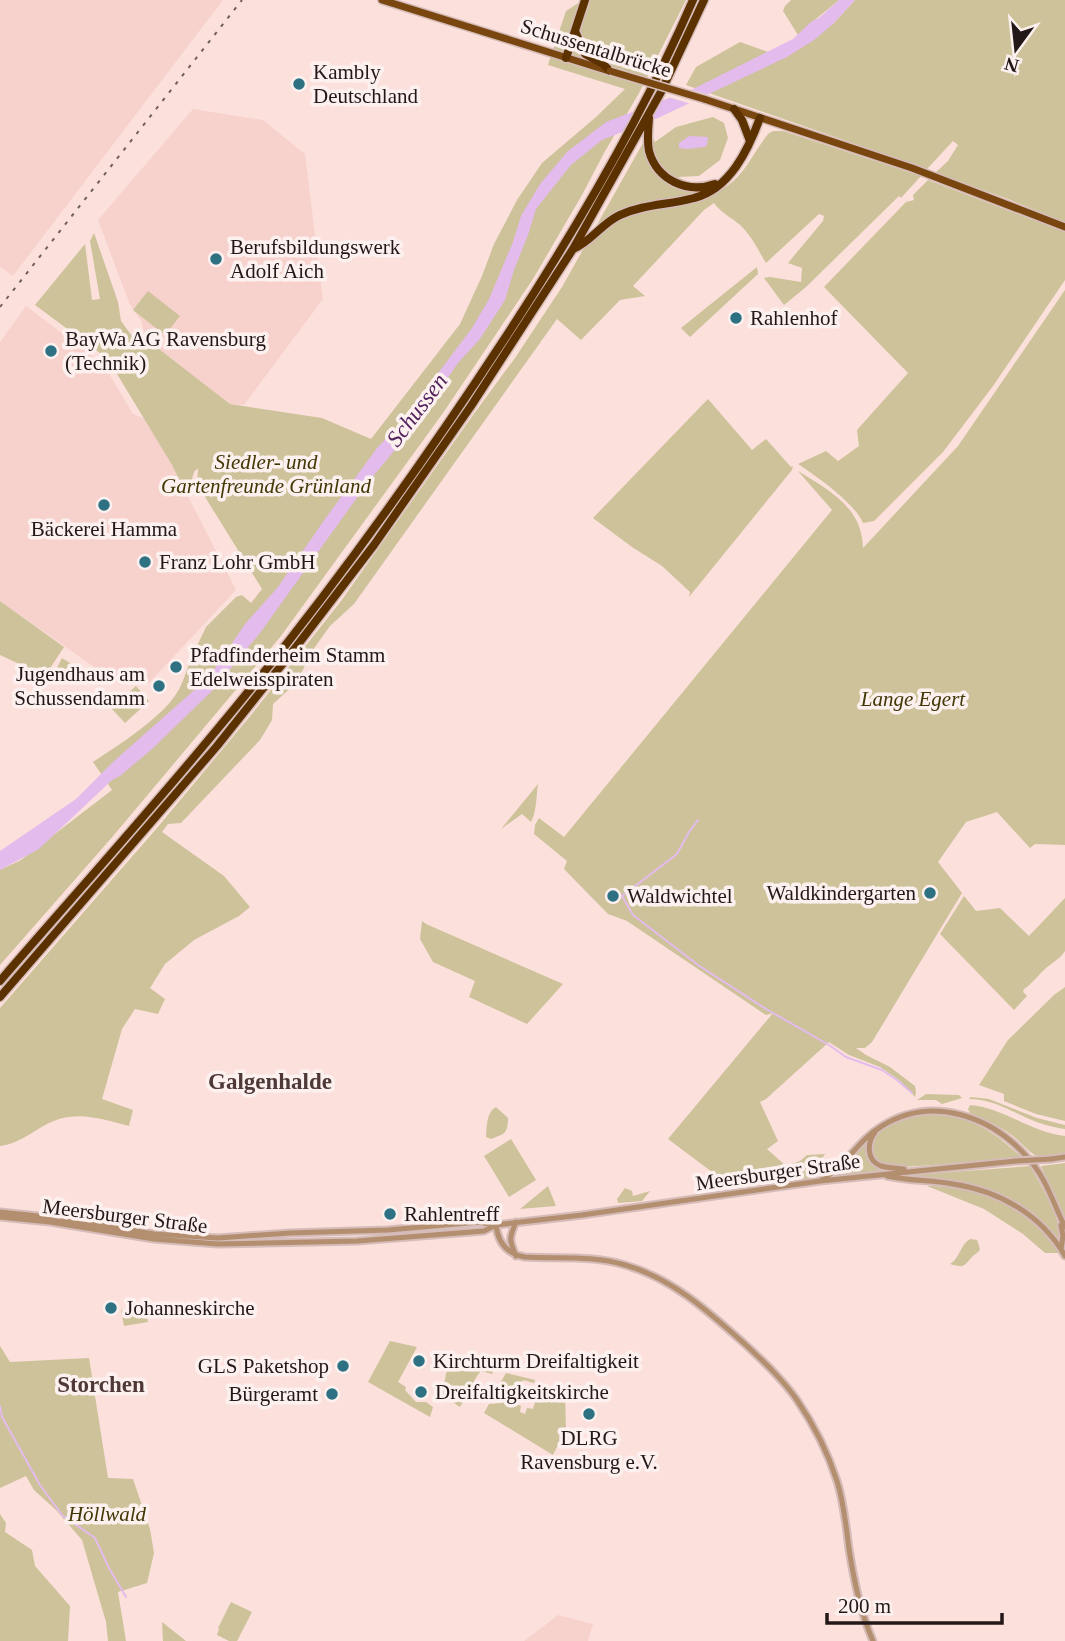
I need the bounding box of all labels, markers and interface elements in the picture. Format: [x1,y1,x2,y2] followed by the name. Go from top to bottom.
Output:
[518,14,674,82] street label: Schussentalbrücke
[981,14,1051,84] north arrow
[1002,53,1021,77] text: N
[313,60,418,108] place label: Kambly Deutschland
[291,76,307,92] marker: Kambly Deutschland
[230,235,401,283] place label: Berufsbildungswerk Adolf Aich
[208,251,224,267] marker: Berufsbildungswerk Adolf Aich
[750,306,837,330] place label: Rahlenhof
[728,310,744,326] marker: Rahlenhof
[65,327,266,375] place label: BayWa AG Ravensburg (Technik)
[43,343,59,359] marker: BayWa AG Ravensburg (Technik)
[382,369,452,451] water label: Schussen
[161,450,371,498] park label: Siedler- und Gartenfreunde Grünland
[96,497,112,513] marker: Bäckerei Hamma
[31,517,178,541] place label: Bäckerei Hamma
[159,550,315,574] place label: Franz Lohr GmbH
[137,554,153,570] marker: Franz Lohr GmbH
[190,643,385,691] place label: Pfadfinderheim Stamm Edelweisspiraten
[168,659,184,675] marker: Pfadfinderheim Stamm Edelweisspiraten
[14,662,145,710] place label: Jugendhaus am Schussendamm
[151,678,167,694] marker: Jugendhaus am Schussendamm
[860,687,966,711] park label: Lange Egert
[766,881,916,905] place label: Waldkindergarten
[627,884,733,908] place label: Waldwichtel
[922,885,938,901] marker: Waldkindergarten
[605,888,621,904] marker: Waldwichtel
[208,1069,332,1094] district label: Galgenhalde
[694,1149,862,1195] street label: Meersburger Straße
[41,1194,209,1238] street label: Meersburger Straße
[404,1202,499,1226] place label: Rahlentreff
[382,1206,398,1222] marker: Rahlentreff
[125,1296,254,1320] place label: Johanneskirche
[103,1300,119,1316] marker: Johanneskirche
[433,1349,639,1373] place label: Kirchturm Dreifaltigkeit
[411,1353,427,1369] marker: Kirchturm Dreifaltigkeit
[198,1354,329,1378] place label: GLS Paketshop
[335,1358,351,1374] marker: GLS Paketshop
[57,1372,145,1397] district label: Storchen
[435,1380,609,1404] place label: Dreifaltigkeitskirche
[229,1382,318,1406] place label: Bürgeramt
[413,1384,429,1400] marker: Dreifaltigkeitskirche
[324,1386,340,1402] marker: Bürgeramt
[581,1406,597,1422] marker: DLRG Ravensburg e.V.
[520,1426,658,1474] place label: DLRG Ravensburg e.V.
[67,1502,147,1526] park label: Höllwald
[827,1582,1002,1626] scale bar
[838,1594,891,1618] text: 200 m

